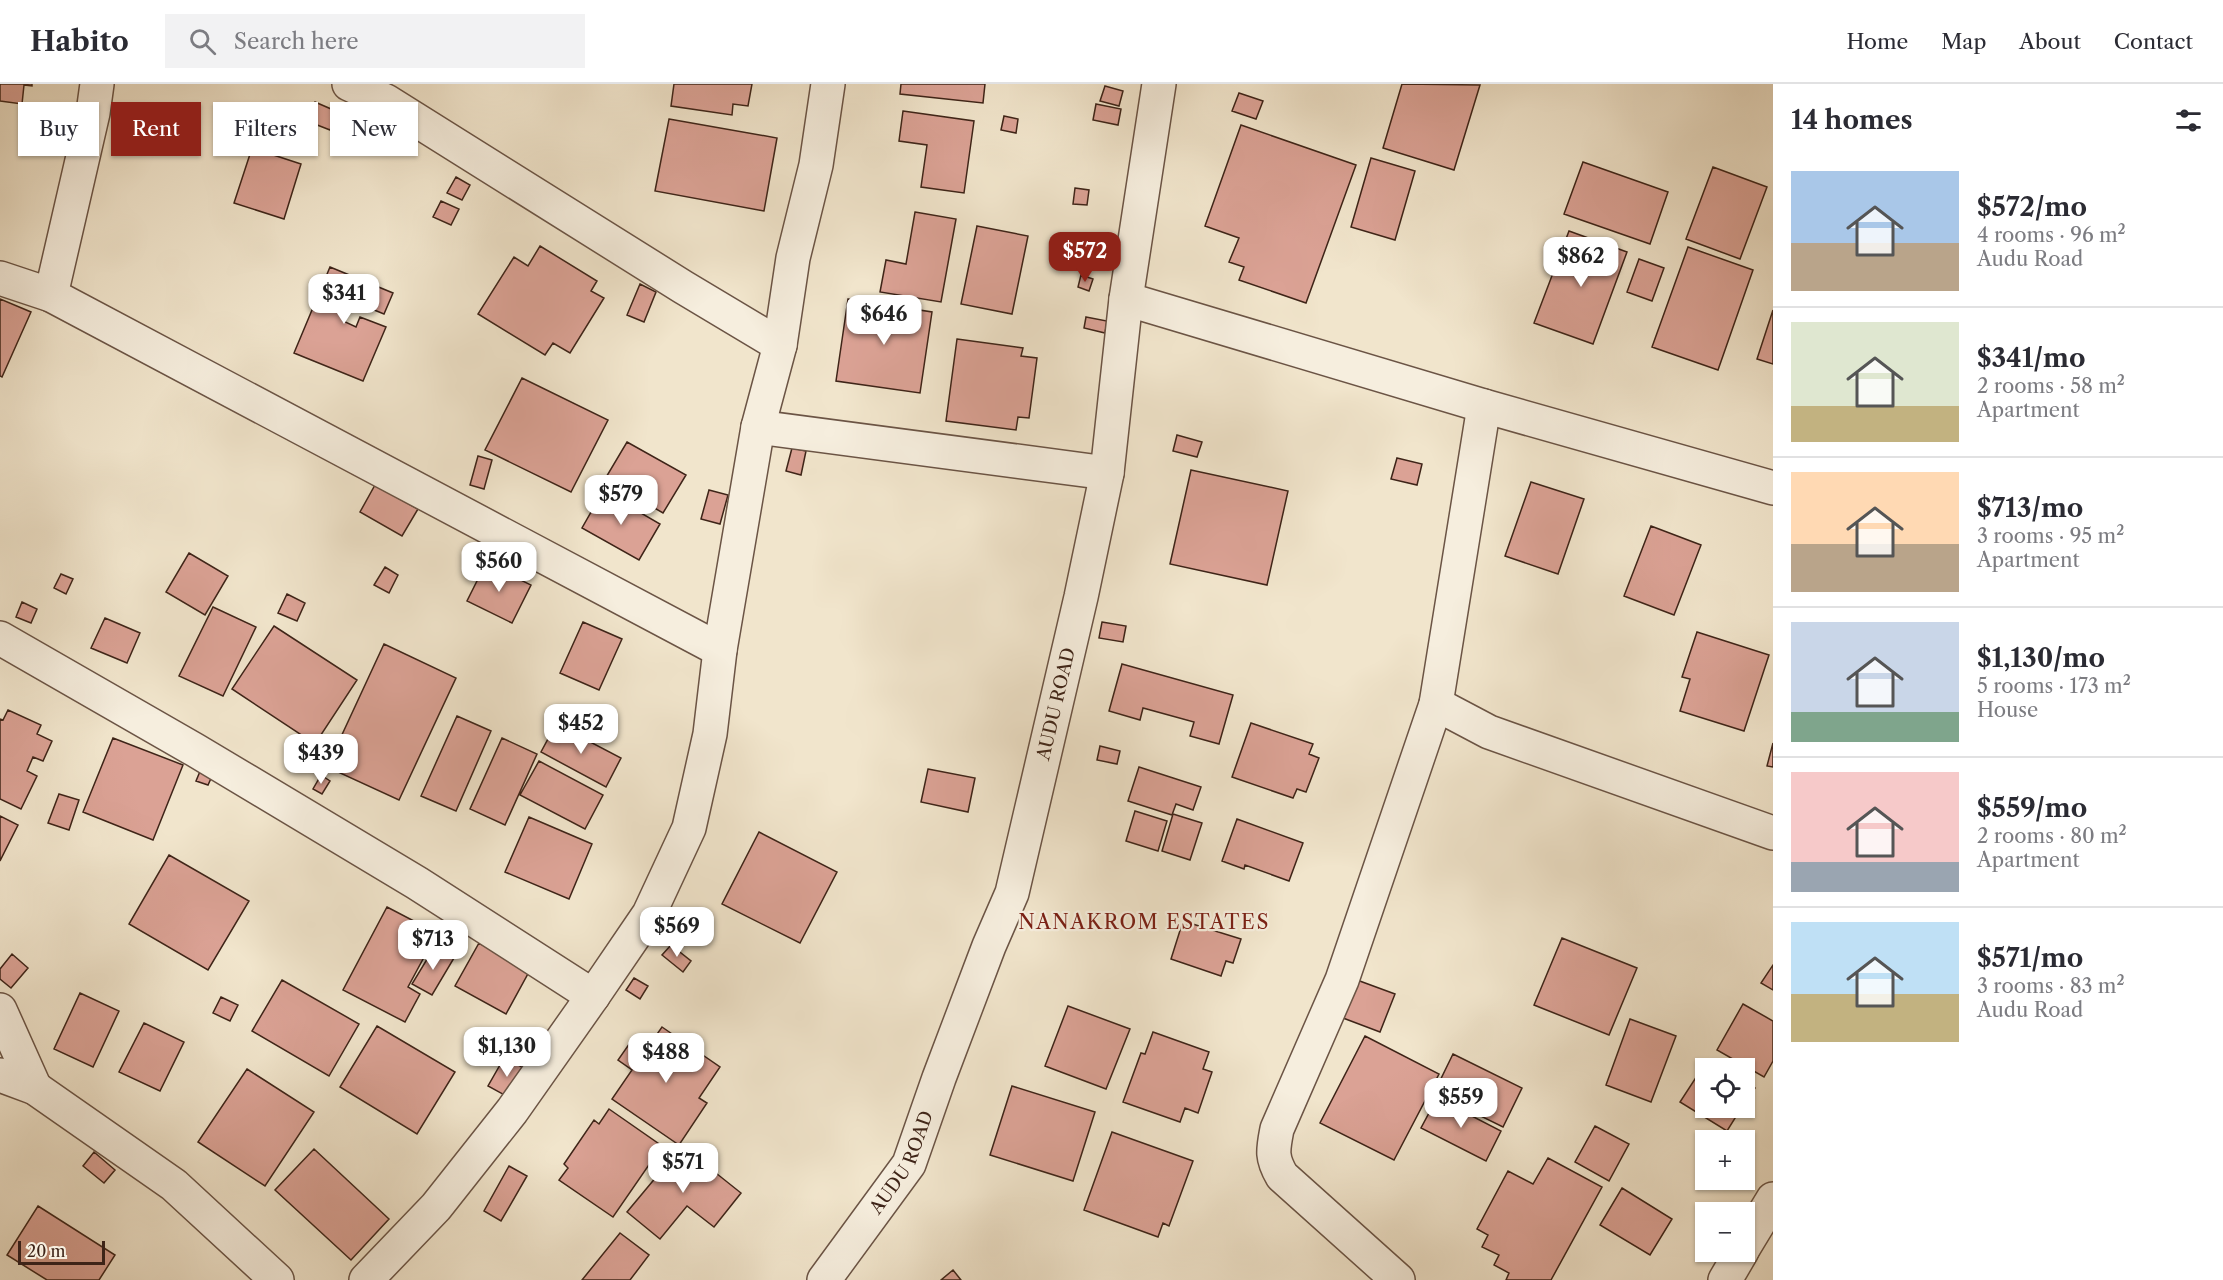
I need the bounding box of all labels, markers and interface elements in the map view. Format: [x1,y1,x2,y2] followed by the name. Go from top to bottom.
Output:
[165,14,585,68] search box
[30,24,129,58] text: Habito
[186,25,219,58] icon: search
[234,28,358,55] text: Search here
[1847,29,1908,54] text: Home
[1941,29,1986,54] text: Map
[2019,29,2081,54] text: About
[2114,29,2193,54] text: Contact
[18,102,99,156] chip: Buy
[111,102,201,156] chip: Rent
[213,102,318,156] chip: Filters
[330,102,418,156] chip: New
[1791,104,1913,136] text: 14 homes
[2172,104,2205,137] icon: filters
[1977,191,2087,223] text: $572/mo
[1839,195,1911,267] icon: home
[1977,223,2126,247] text: 4 rooms · 96 m²
[1049,232,1121,283] pin: $572
[1545,237,1617,288] pin: $862
[1063,239,1107,263] text: $572
[1557,244,1605,268] text: $862
[1977,247,2083,271] text: Audu Road
[308,274,380,325] pin: $341
[322,281,366,305] text: $341
[848,295,920,346] pin: $646
[861,302,907,326] text: $646
[1977,342,2086,374] text: $341/mo
[1839,346,1911,418] icon: home
[1977,374,2125,398] text: 2 rooms · 58 m²
[1977,398,2080,422] text: Apartment
[585,475,657,526] pin: $579
[599,482,643,506] text: $579
[1977,492,2083,524] text: $713/mo
[1839,496,1911,568] icon: home
[1977,524,2124,548] text: 3 rooms · 95 m²
[463,542,535,593] pin: $560
[1977,548,2080,572] text: Apartment
[476,549,522,573] text: $560
[1977,642,2105,674] text: $1,130/mo
[1032,645,1080,763] street label: AUDU ROAD
[1839,646,1911,718] icon: home
[1977,674,2131,698] text: 5 rooms · 173 m²
[1977,698,2038,722] text: House
[545,704,617,755] pin: $452
[558,711,604,735] text: $452
[285,734,357,785] pin: $439
[298,741,344,765] text: $439
[1977,792,2087,824] text: $559/mo
[1839,796,1911,868] icon: home
[1977,824,2127,848] text: 2 rooms · 80 m²
[1977,848,2080,872] text: Apartment
[641,907,713,958] pin: $569
[1018,910,1270,934] district label: NANAKROM ESTATES
[654,914,700,938] text: $569
[397,920,469,971] pin: $713
[412,927,454,951] text: $713
[1977,942,2083,974] text: $571/mo
[1839,946,1911,1018] icon: home
[1977,974,2125,998] text: 3 rooms · 83 m²
[1977,998,2083,1022] text: Audu Road
[458,1027,556,1078] pin: $1,130
[630,1033,702,1084] pin: $488
[478,1034,536,1058] text: $1,130
[642,1040,690,1064] text: $488
[1695,1058,1755,1262] map controls
[1695,1058,1755,1118] button: locate
[1425,1078,1497,1129] pin: $559
[1438,1085,1484,1109] text: $559
[864,1108,938,1219] street label: AUDU ROAD
[1695,1130,1755,1190] button: +
[647,1143,719,1194] pin: $571
[662,1150,704,1174] text: $571
[1695,1202,1755,1262] button: −
[18,1238,105,1266] scale bar
[27,1241,66,1261] text: 20 m

